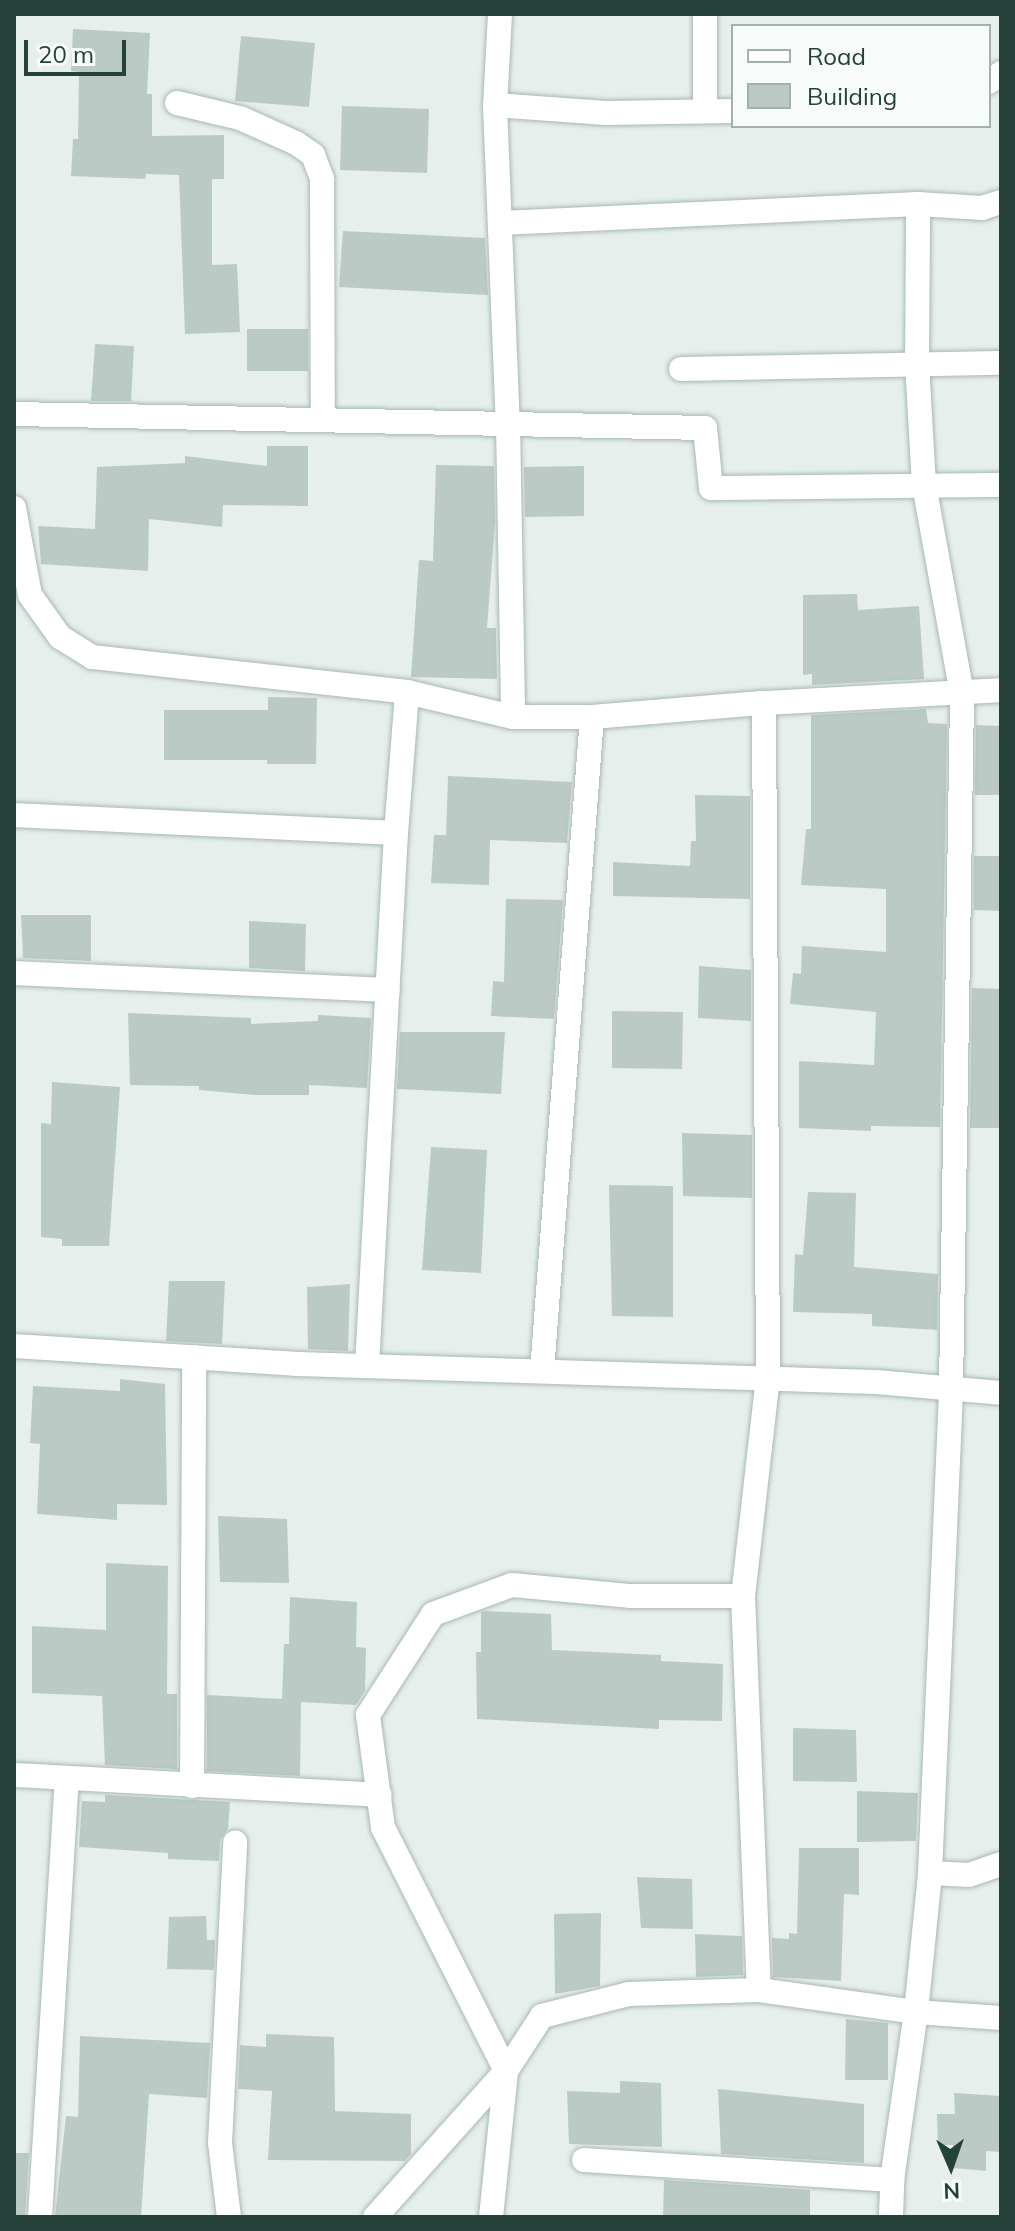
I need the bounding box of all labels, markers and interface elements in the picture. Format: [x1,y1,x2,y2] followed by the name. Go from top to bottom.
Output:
[28,24,130,74] scale bar
[731,24,991,128] legend
[38,39,94,69] text: 20 m
[807,41,866,71] text: Road
[807,81,897,111] text: Building
[911,2127,991,2207] north arrow
[943,2177,961,2205] text: N

